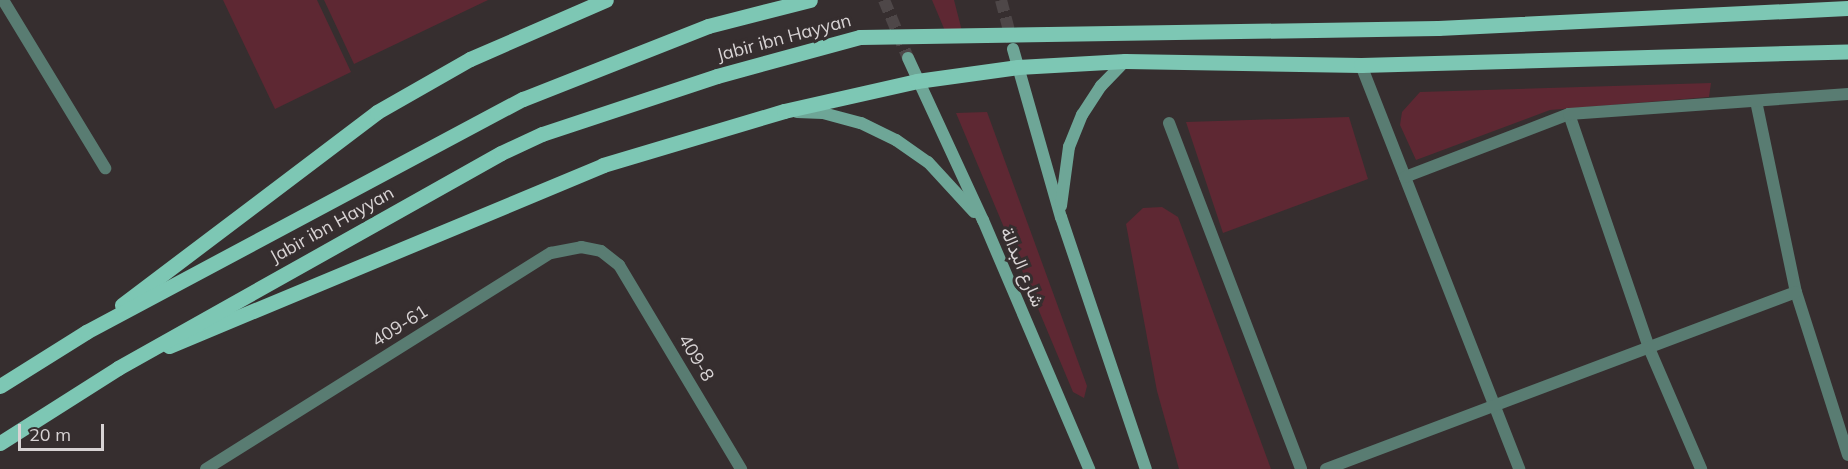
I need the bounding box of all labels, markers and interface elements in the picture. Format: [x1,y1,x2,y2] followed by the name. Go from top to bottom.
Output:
[714,10,854,66] street label: Jabir ibn Hayyan
[266,182,398,268] street label: Jabir ibn Hayyan
[995,224,1049,310] street label: شارع البدالة
[368,300,432,352] street label: 409-61
[674,331,718,385] street label: 409-8
[21,412,106,450] scale bar
[29,423,71,446] text: 20 m

